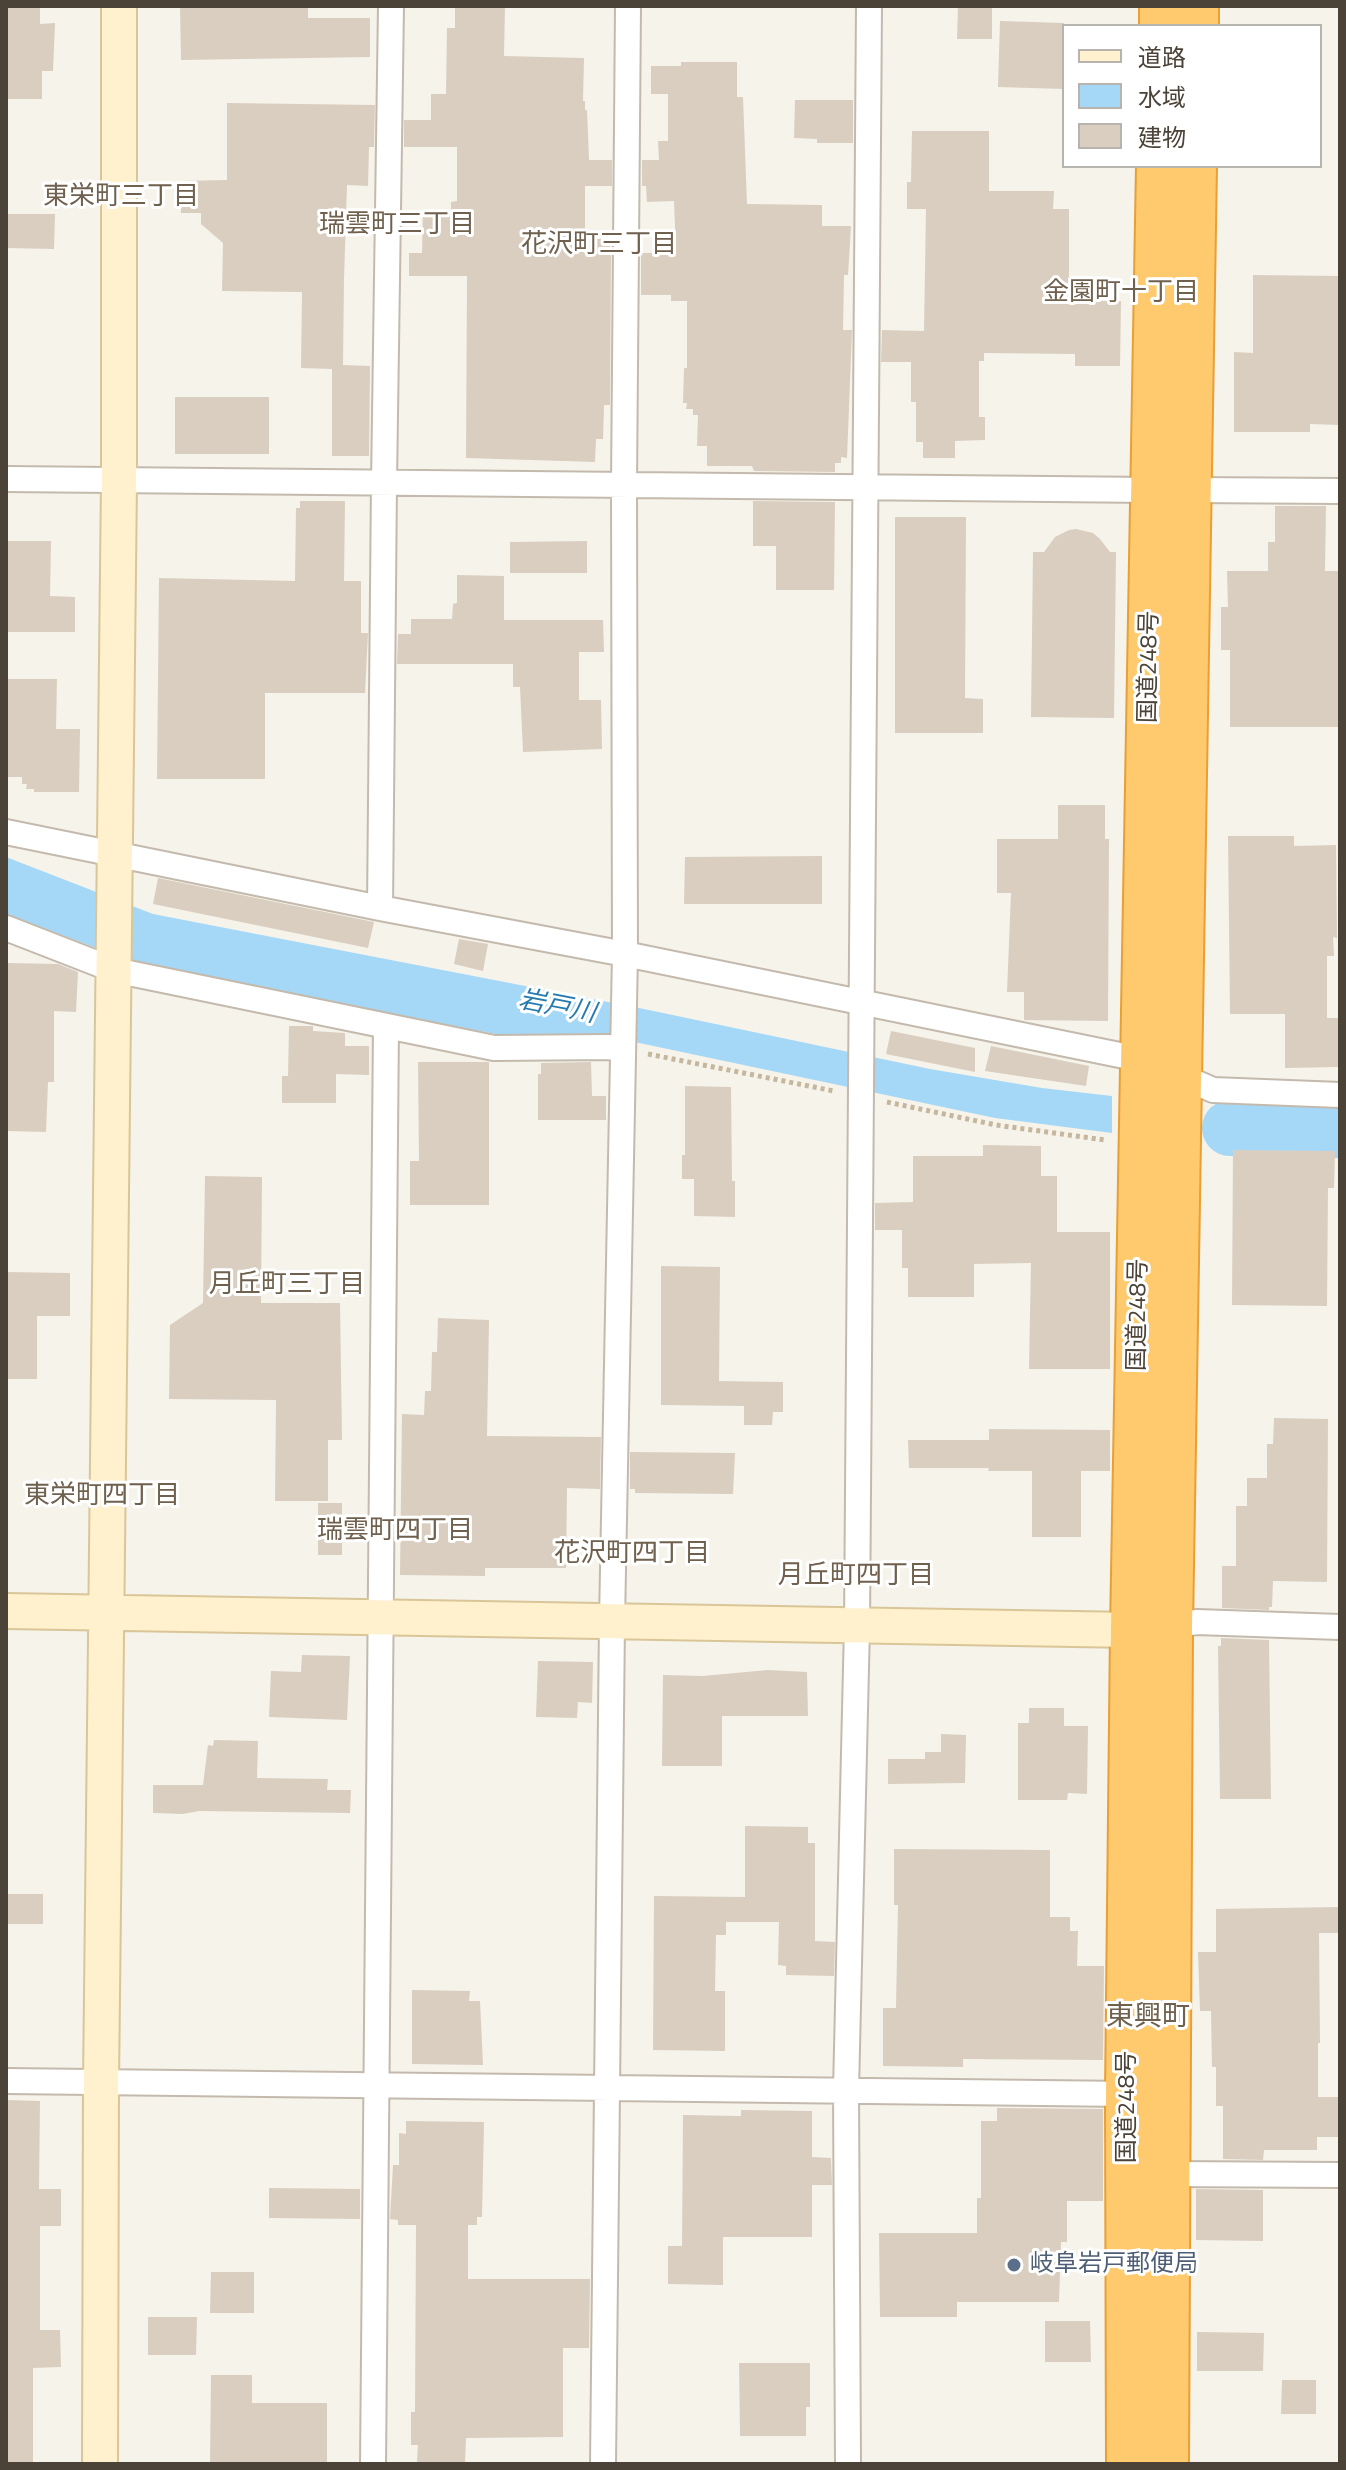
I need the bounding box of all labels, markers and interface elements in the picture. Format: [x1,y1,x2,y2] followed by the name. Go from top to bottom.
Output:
[1062,24,1322,168] legend
[1138,39,1186,75] text: 道路
[1138,79,1186,115] text: 水域
[1138,119,1186,155] text: 建物
[43,182,199,214] district label: 東栄町三丁目
[319,210,475,242] district label: 瑞雲町三丁目
[521,230,677,262] district label: 花沢町三丁目
[1043,278,1199,310] district label: 金園町十丁目
[1135,611,1165,723] street label: 国道248号
[516,985,598,1031] water label: 岩戸川
[1124,1259,1154,1371] street label: 国道248号
[209,1270,365,1302] district label: 月丘町三丁目
[24,1481,180,1513] district label: 東栄町四丁目
[317,1516,473,1548] district label: 瑞雲町四丁目
[554,1539,710,1571] district label: 花沢町四丁目
[778,1561,934,1593] district label: 月丘町四丁目
[1106,2001,1190,2035] district label: 東興町
[1114,2051,1142,2163] street label: 国道248号
[1030,2251,1198,2279] place label: 岐阜岩戸郵便局
[1005,2256,1023,2274] marker: 岐阜岩戸郵便局

